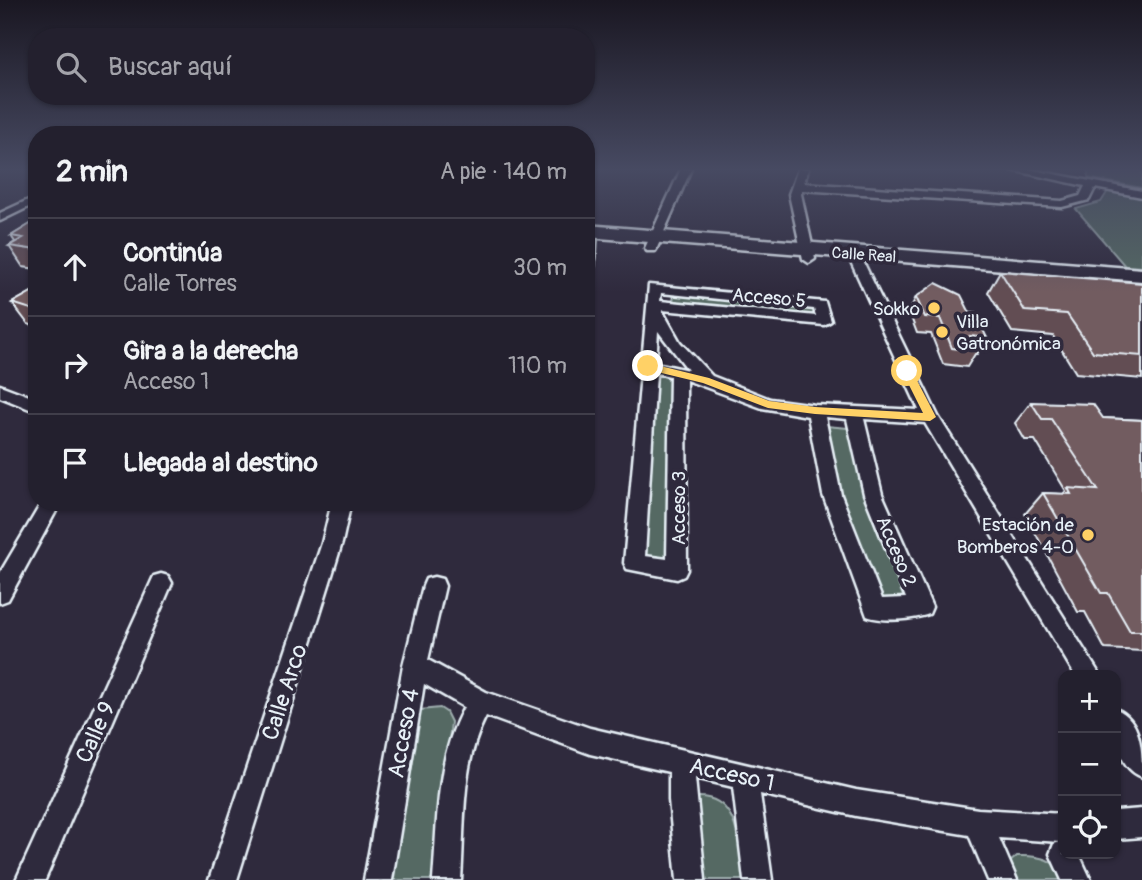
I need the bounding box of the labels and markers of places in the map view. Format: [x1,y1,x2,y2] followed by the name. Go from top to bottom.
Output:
[873,297,920,321] place label: Sokko
[926,300,942,316] marker: Sokko
[956,310,1061,356] place label: Villa Gatronómica
[934,324,950,340] marker: Villa Gatronómica
[957,513,1075,559] place label: Estación de Bomberos 4-0
[1080,527,1096,543] marker: Estación de Bomberos 4-0

